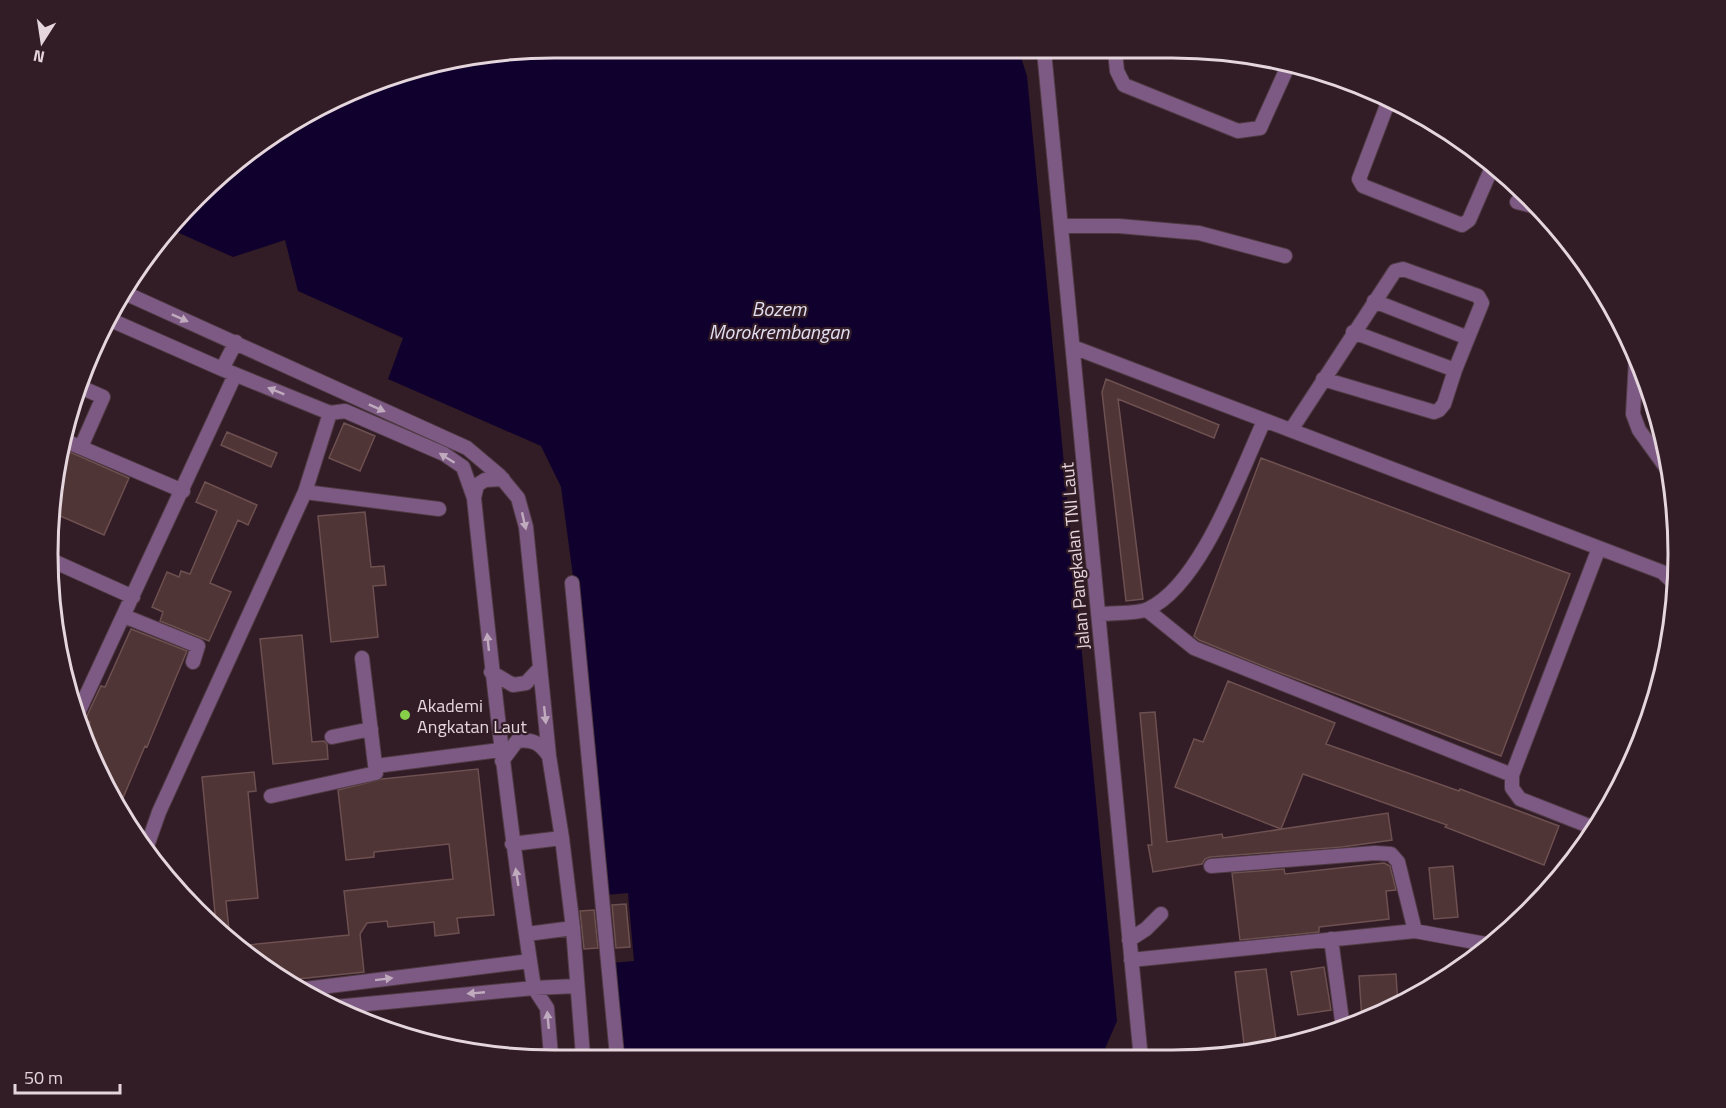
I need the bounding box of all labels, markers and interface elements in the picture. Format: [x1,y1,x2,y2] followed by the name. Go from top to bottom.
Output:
[12,12,72,72] north arrow
[31,44,47,70] text: N
[709,293,850,347] water label: Bozem Morokrembangan
[172,313,189,322] one-way arrow
[266,386,284,396] one-way arrow
[368,403,386,413] one-way arrow
[439,452,456,463] one-way arrow
[1053,461,1097,651] street label: Jalan Pangkalan TNI Laut
[520,512,530,531] one-way arrow
[483,632,493,651] one-way arrow
[417,692,527,740] place label: Akademi Angkatan Laut
[540,706,550,725] one-way arrow
[398,708,412,722] marker: Akademi Angkatan Laut
[513,867,522,886] one-way arrow
[374,975,393,984] one-way arrow
[467,988,486,998] one-way arrow
[543,1011,553,1030] one-way arrow
[15,1057,120,1095] scale bar
[24,1064,63,1091] text: 50 m

